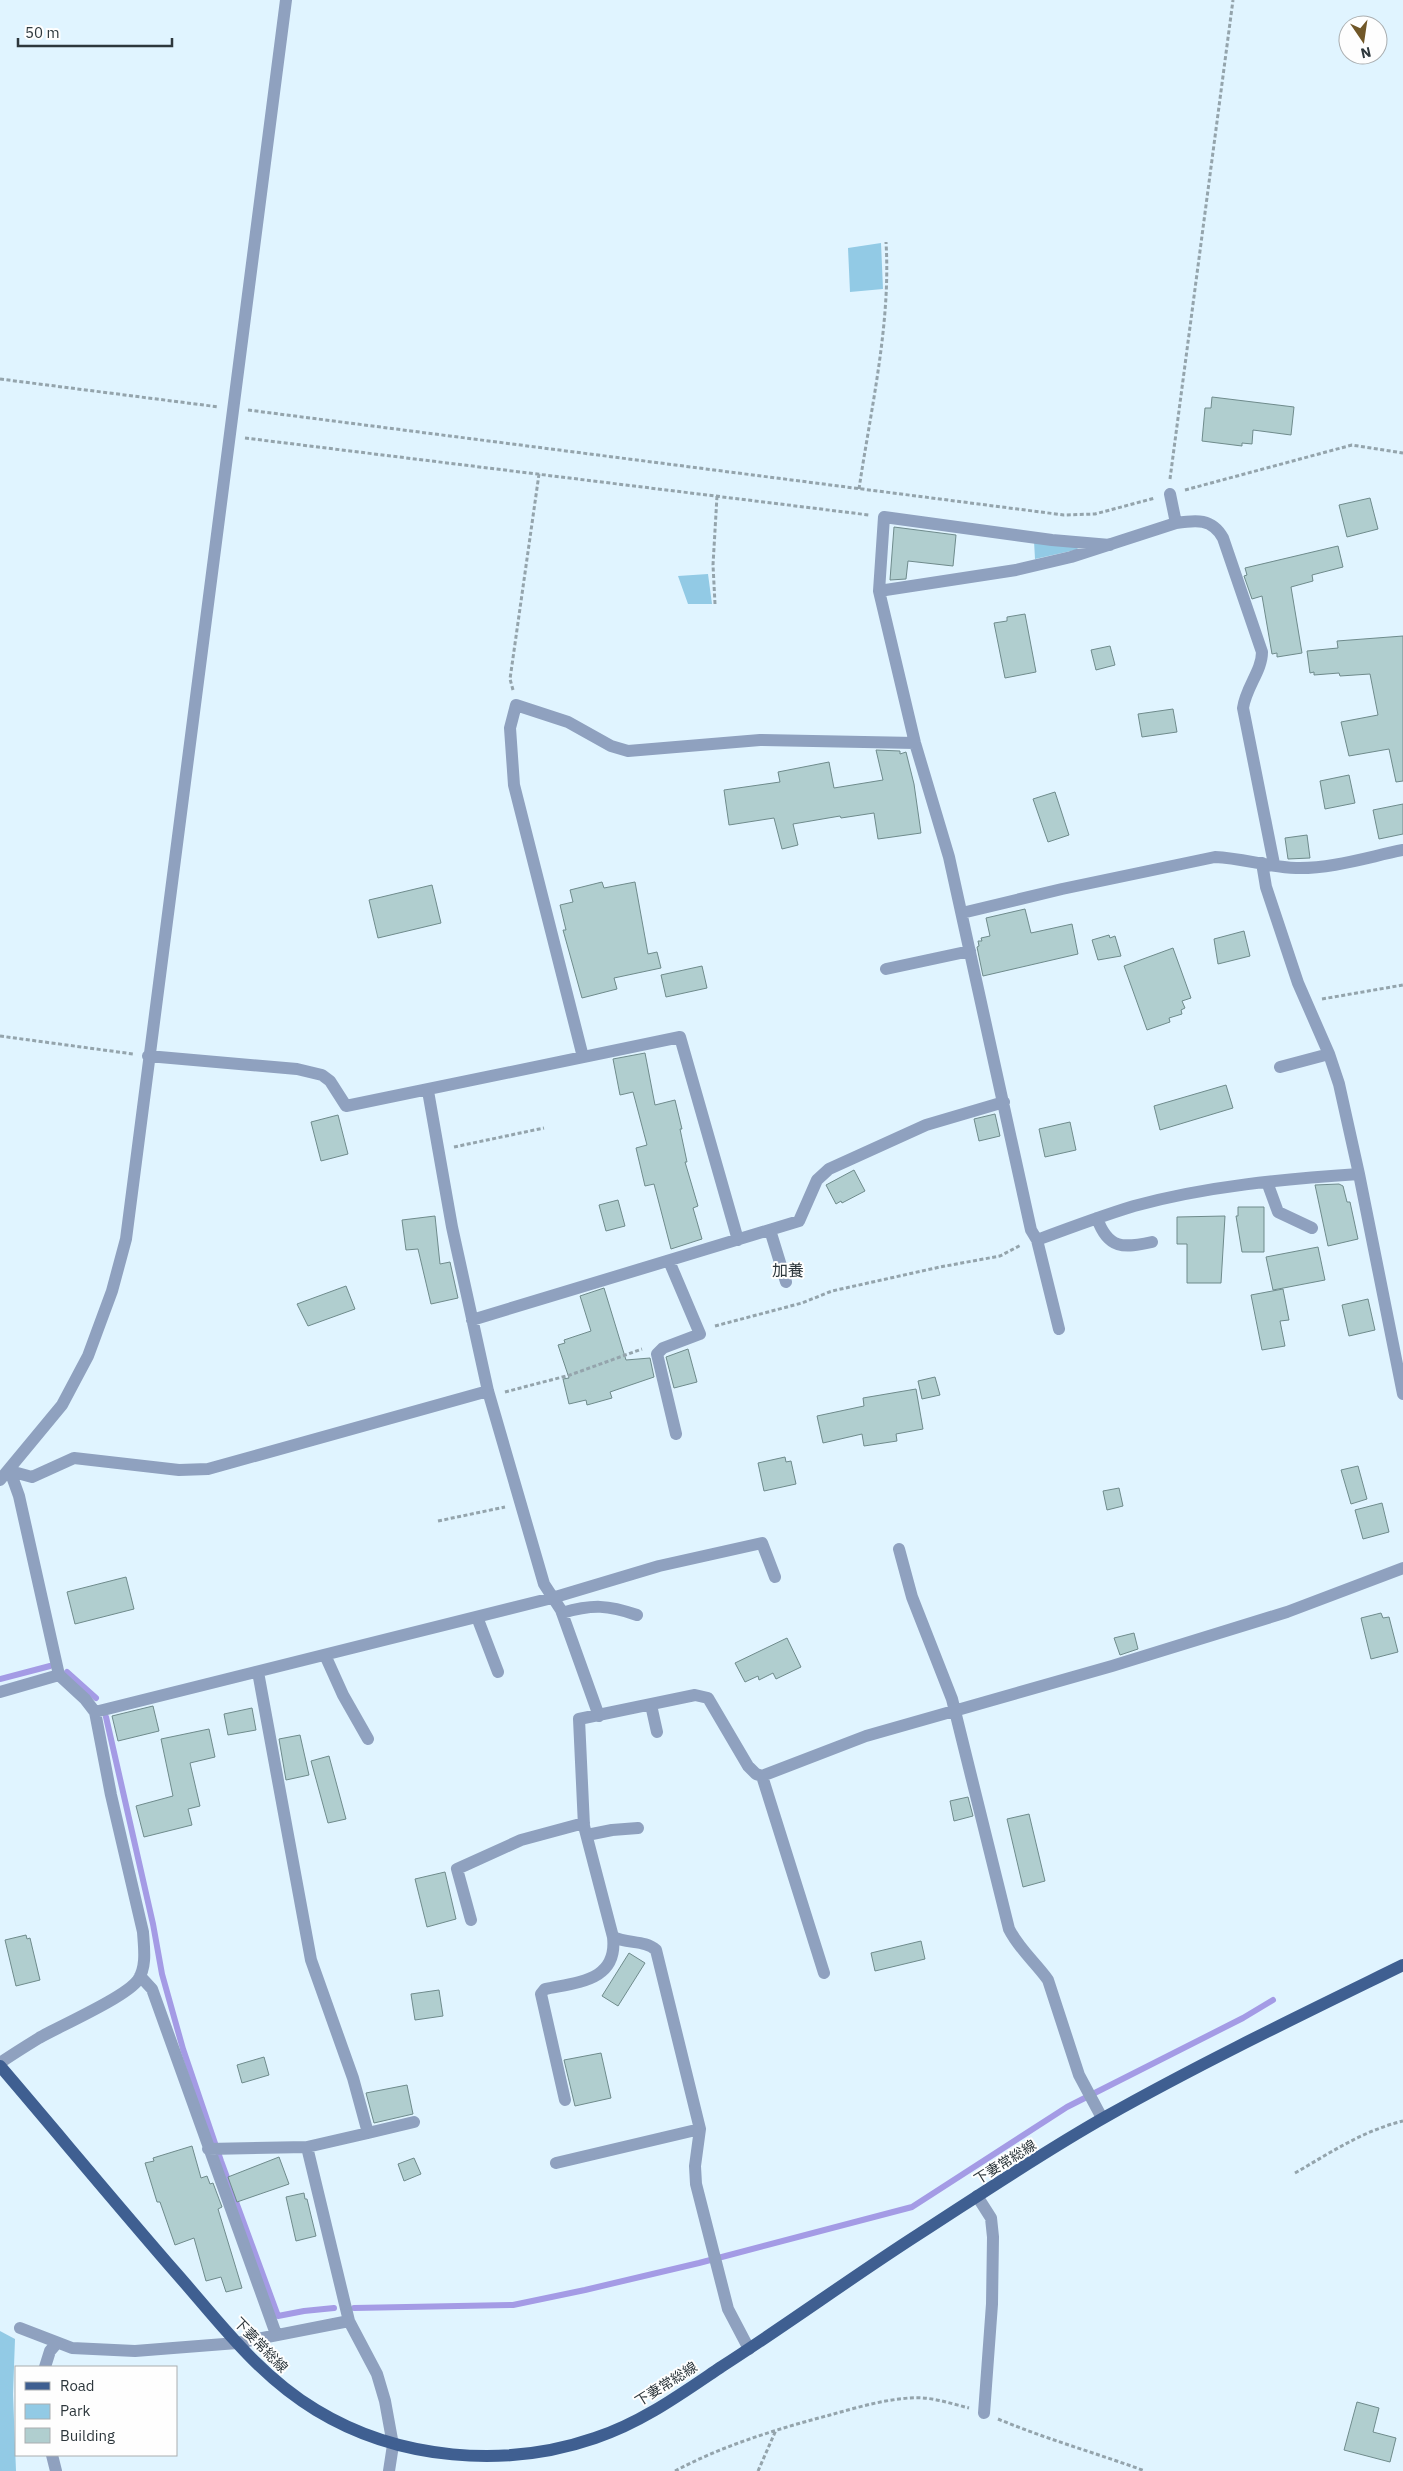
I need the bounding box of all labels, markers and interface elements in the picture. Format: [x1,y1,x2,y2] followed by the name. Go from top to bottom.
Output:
[18,15,171,47] scale bar
[1338,15,1388,65] north arrow
[25,23,60,42] text: 50 m
[1359,43,1373,63] text: N
[772,1260,804,1280] district label: 加養
[971,2136,1039,2188] street label: 下妻常総線
[230,2314,292,2376] street label: 下妻常総線
[632,2358,700,2410] street label: 下妻常総線
[15,2366,178,2456] legend
[60,2376,95,2395] text: Road
[60,2401,90,2420] text: Park
[60,2426,115,2445] text: Building

